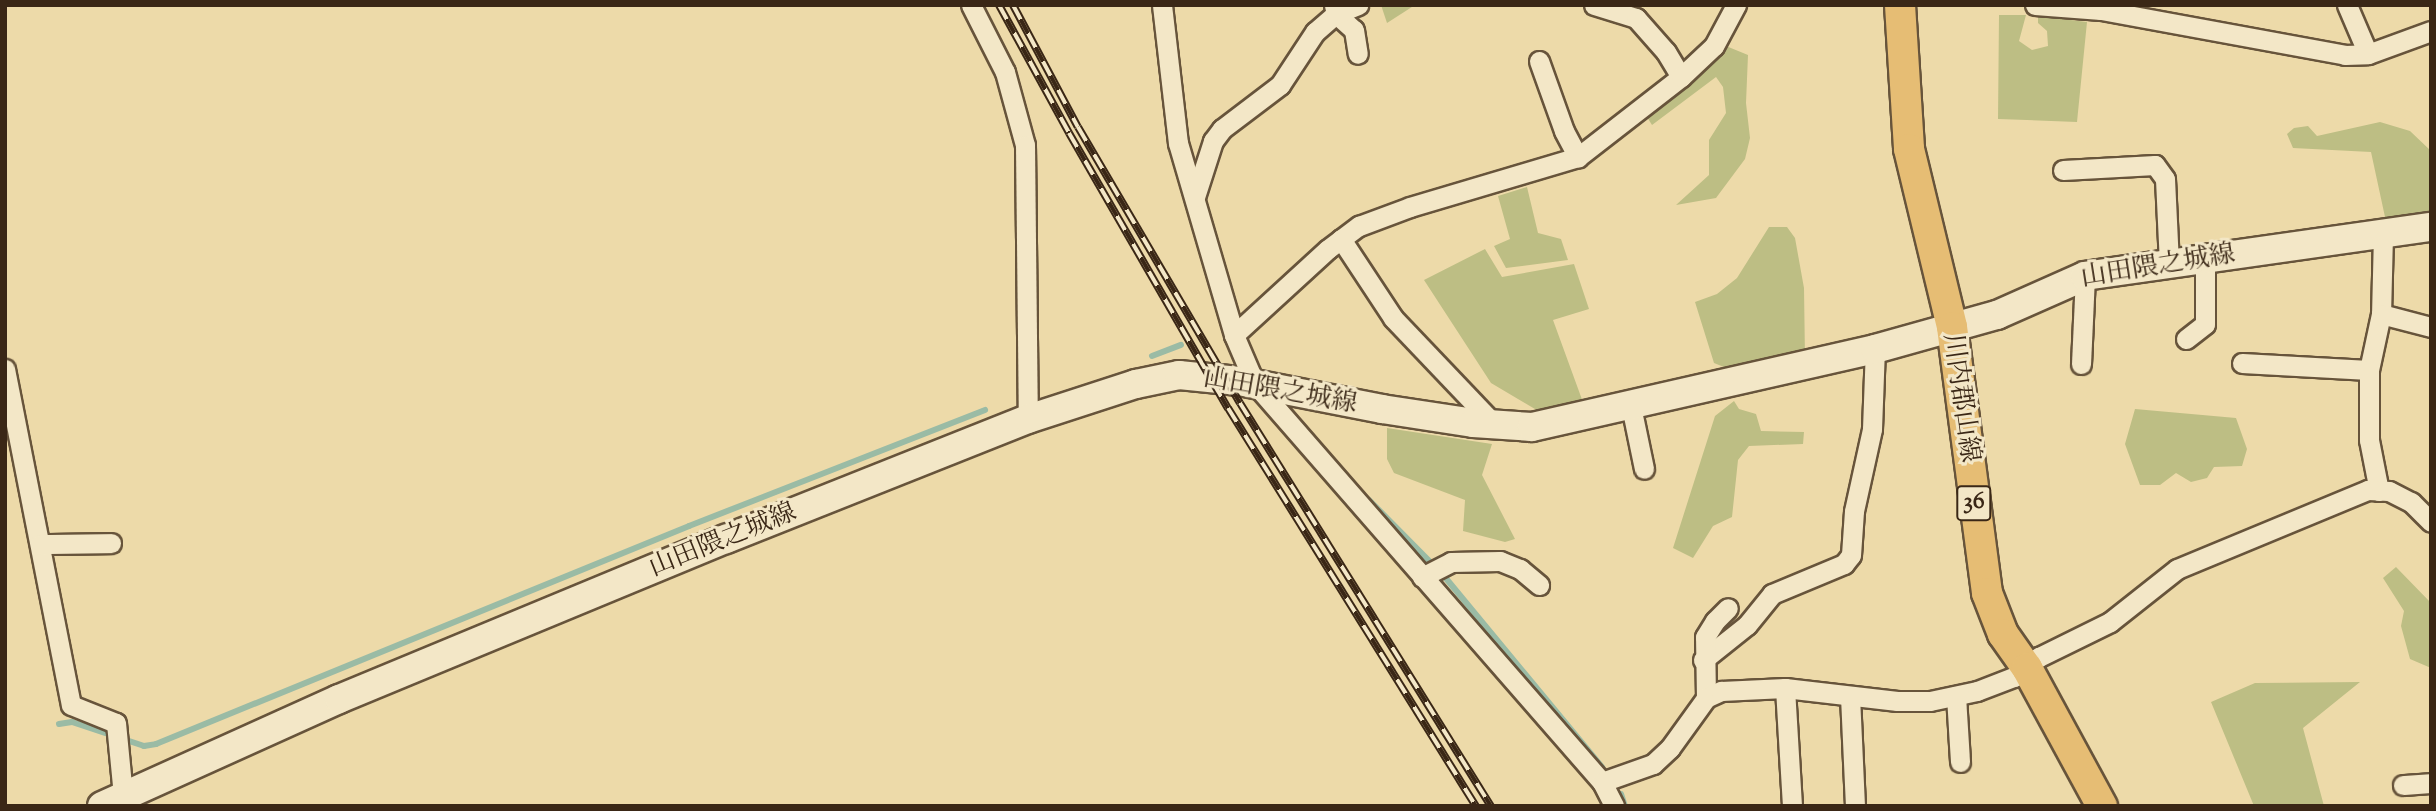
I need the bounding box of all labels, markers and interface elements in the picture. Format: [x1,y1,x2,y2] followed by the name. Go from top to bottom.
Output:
[2079,239,2237,295] street label: 山田隈之城線
[1936,331,1984,465] street label: 川内郡山線
[1200,363,1360,421] street label: 山田隈之城線
[1955,482,1993,524] road number: 36
[645,497,801,585] street label: 山田隈之城線

